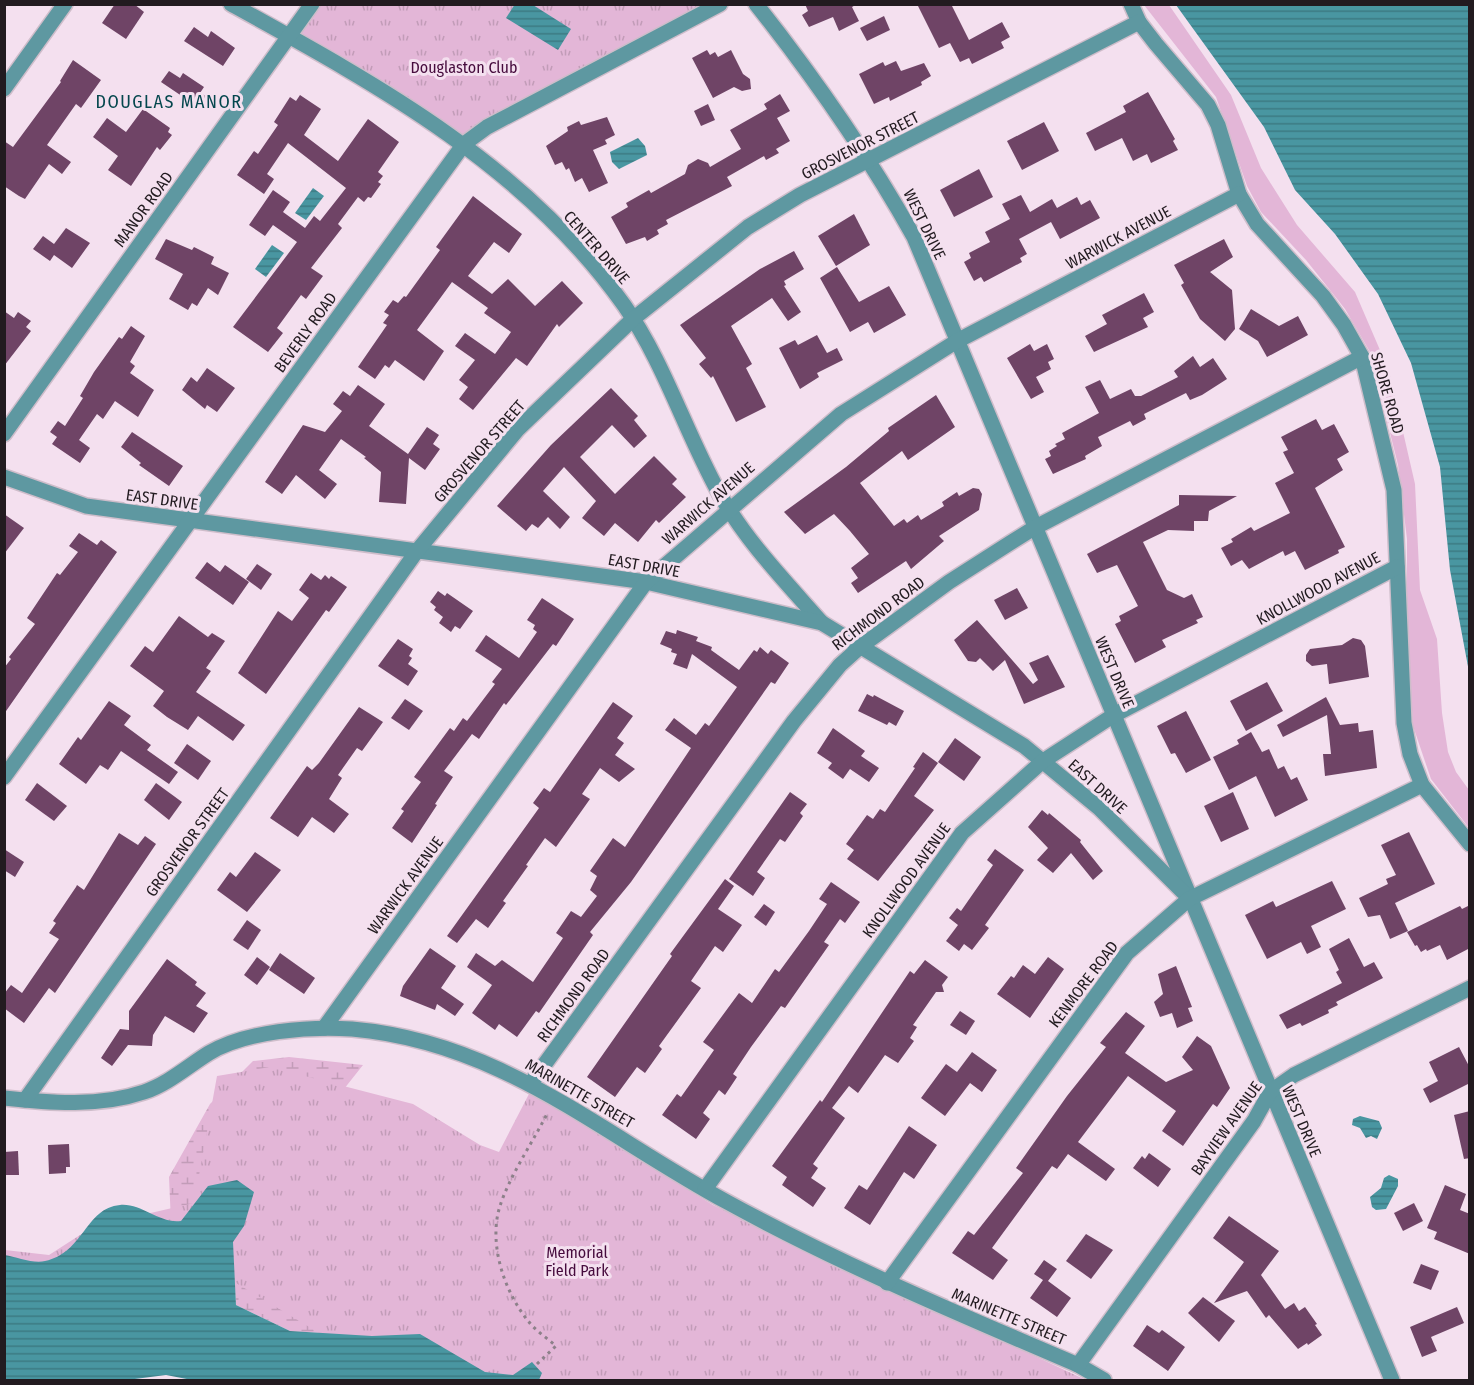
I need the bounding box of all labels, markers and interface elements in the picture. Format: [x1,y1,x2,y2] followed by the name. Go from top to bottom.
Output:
[411,58,517,77] park label: Douglaston Club
[95,91,243,113] district label: DOUGLAS MANOR
[798,107,923,183] street label: GROSVENOR STREET
[110,168,177,251] street label: MANOR ROAD
[899,186,950,263] street label: WEST DRIVE
[1063,202,1174,273] street label: WARWICK AVENUE
[560,207,634,288] street label: CENTER DRIVE
[270,289,341,376] street label: BEVERLY ROAD
[1367,350,1408,436] street label: SHORE ROAD
[430,396,529,506] street label: GROSVENOR STREET
[658,458,758,549] street label: WARWICK AVENUE
[125,485,199,514] street label: EAST DRIVE
[1253,548,1383,629] street label: KNOLLWOOD AVENUE
[607,550,681,581] street label: EAST DRIVE
[828,572,928,654] street label: RICHMOND ROAD
[1091,634,1138,711] street label: WEST DRIVE
[1064,755,1131,818] street label: EAST DRIVE
[142,784,233,900] street label: GROSVENOR STREET
[858,819,954,941] street label: KNOLLWOOD AVENUE
[364,833,447,938] street label: WARWICK AVENUE
[1045,937,1122,1031] street label: KENMORE ROAD
[533,945,614,1046] street label: RICHMOND ROAD
[522,1055,638,1132] street label: MARINETTE STREET
[1187,1078,1266,1179] street label: BAYVIEW AVENUE
[1278,1083,1325,1160] street label: WEST DRIVE
[545,1243,609,1280] park label: Memorial Field Park
[949,1284,1069,1349] street label: MARINETTE STREET

